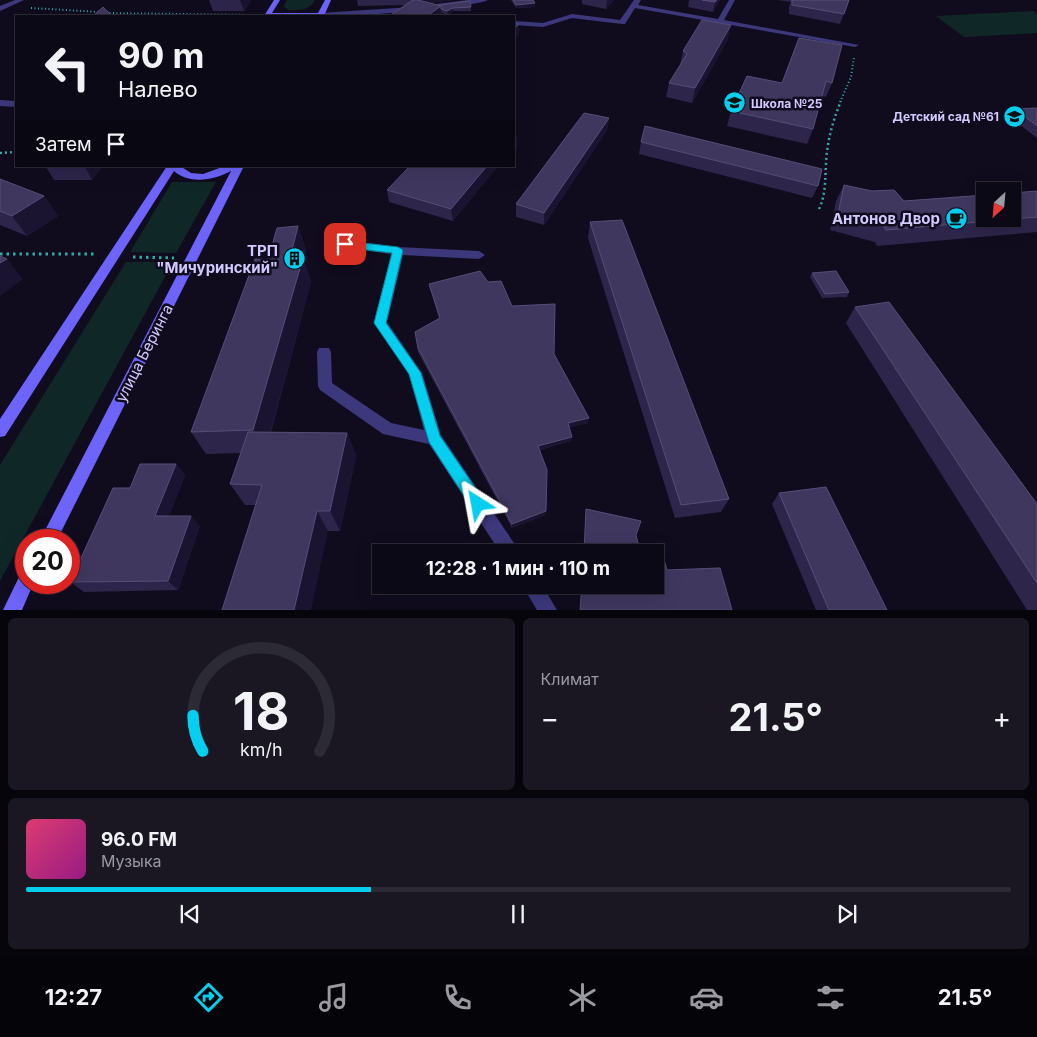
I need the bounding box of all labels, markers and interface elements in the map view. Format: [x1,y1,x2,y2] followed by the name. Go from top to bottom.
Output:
[118,34,205,76] text: 90 m
[35,35,100,100] icon: left
[118,76,198,102] text: Налево
[723,91,747,115] school or university icon: Школа №25
[751,96,823,111] place label: Школа №25
[1003,104,1027,128] school or university icon: Детский сад №61
[893,109,999,124] place label: Детский сад №61
[102,130,130,158] icon: arrive
[35,133,92,156] text: Затем
[976,182,1021,228] north arrow
[976,182,1021,227] map controls
[944,206,968,230] cafe icon: Антонов Двор
[832,209,940,228] place label: Антонов Двор
[324,223,366,265] pin
[331,230,359,258] icon: arrive
[156,241,278,277] place label: ТРП "Мичуринский"
[282,247,306,271] building icon: ТРП "Мичуринский"
[111,301,177,405] street label: улица Беринга
[451,477,503,529] position arrow
[15,529,80,594] speed limit sign: 20
[426,557,610,580] text: 12:28 · 1 мин · 110 m
[541,669,599,689] text: Климат
[233,680,289,743] text: 18
[729,694,823,740] text: 21.5°
[541,701,559,735] text: −
[992,701,1011,735] text: +
[240,739,282,760] text: km/h
[101,828,177,851] text: 96.0 FM
[101,851,162,871] text: Музыка
[176,900,204,928] icon: previous
[504,900,532,928] icon: pause
[833,900,861,928] icon: next
[191,980,226,1015] icon: directions
[316,980,351,1015] icon: music
[440,980,475,1015] icon: phone
[565,980,600,1015] icon: climate
[689,980,724,1015] icon: car
[813,980,848,1015] icon: filters
[45,984,102,1010] text: 12:27
[938,984,992,1010] text: 21.5°

